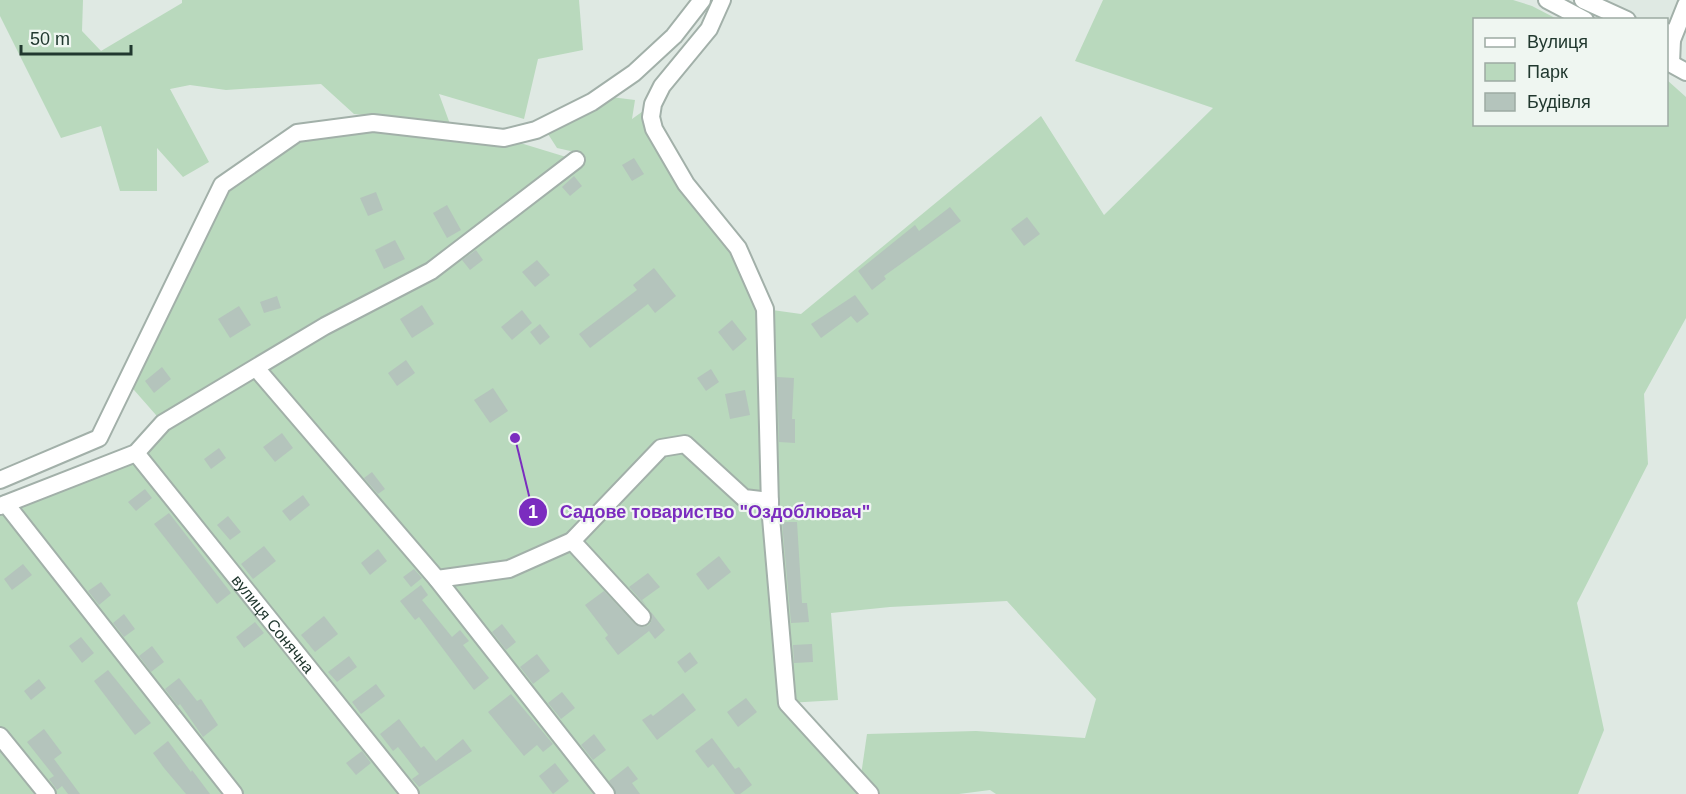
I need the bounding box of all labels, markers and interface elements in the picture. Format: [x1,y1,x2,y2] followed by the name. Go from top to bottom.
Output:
[21,18,130,56] scale bar
[1473,18,1668,126] legend
[30,29,70,49] text: 50 m
[1527,32,1588,52] text: Вулиця
[1527,62,1568,82] text: Парк
[1527,92,1591,112] text: Будівля
[518,494,882,530] callout: Садове товариство "Оздоблювач"
[528,502,538,522] text: 1
[560,502,870,522] text: Садове товариство "Оздоблювач"
[228,572,317,676] street label: вулиця Сонячна

